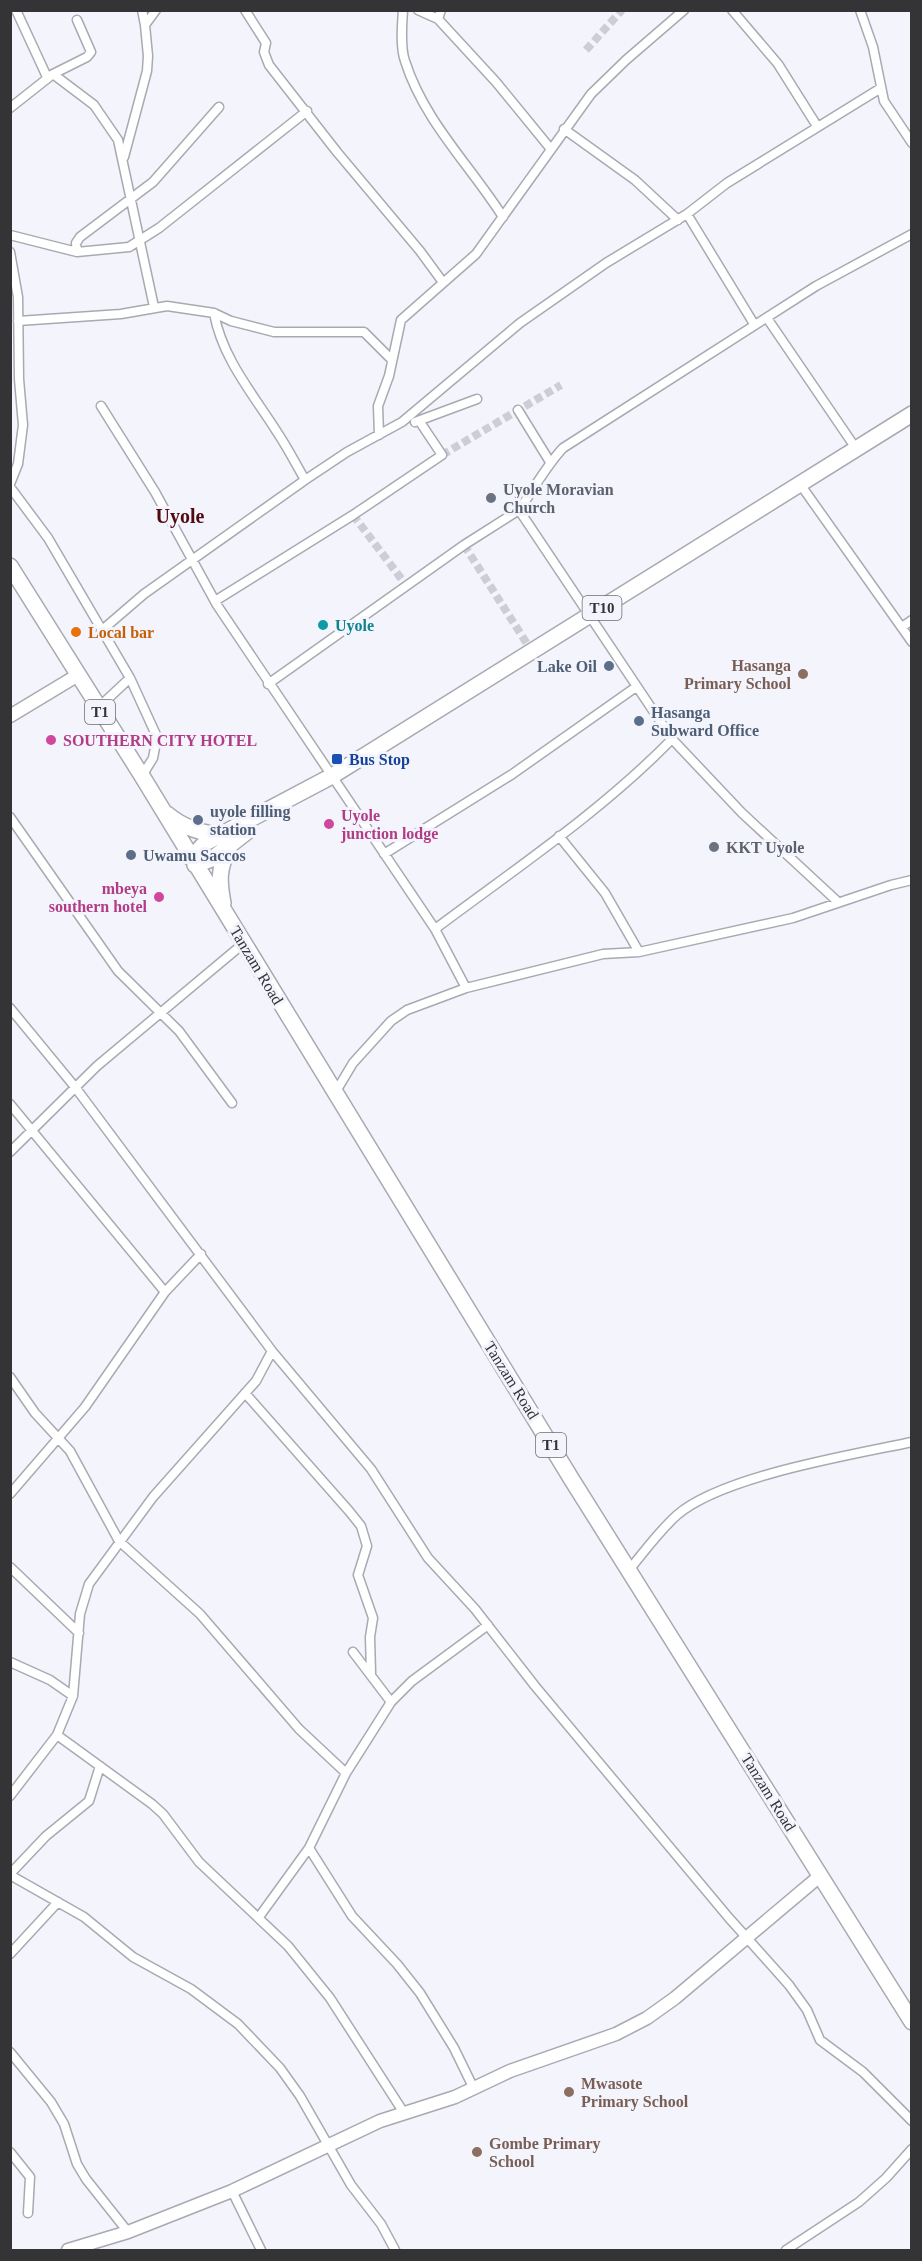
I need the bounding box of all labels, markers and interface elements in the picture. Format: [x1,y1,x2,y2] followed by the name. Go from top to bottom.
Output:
[503,481,614,516] place label: Uyole Moravian Church
[484,491,498,505] marker: Uyole Moravian Church
[156,505,205,528] district label: Uyole
[582,596,622,620] road number: T10
[335,617,374,635] place label: Uyole
[316,618,330,632] marker: Uyole
[88,624,154,641] place label: Local bar
[69,625,83,639] marker: Local bar
[684,657,792,693] place label: Hasanga Primary School
[537,658,598,675] place label: Lake Oil
[602,659,616,673] marker: Lake Oil
[796,667,810,681] marker: Hasanga Primary School
[85,700,115,724] road number: T1
[651,704,759,739] place label: Hasanga Subward Office
[632,714,646,728] marker: Hasanga Subward Office
[63,732,257,749] place label: SOUTHERN CITY HOTEL
[44,733,58,747] marker: SOUTHERN CITY HOTEL
[349,751,410,769] place label: Bus Stop
[330,752,344,766] marker: Bus Stop
[210,803,290,838] place label: uyole filling station
[340,807,438,843] place label: Uyole junction lodge
[191,813,205,827] marker: uyole filling station
[322,817,336,831] marker: Uyole junction lodge
[726,839,804,857] place label: KKT Uyole
[707,840,721,854] marker: KKT Uyole
[143,847,246,864] place label: Uwamu Saccos
[124,848,138,862] marker: Uwamu Saccos
[49,880,148,915] place label: mbeya southern hotel
[152,890,166,904] marker: mbeya southern hotel
[227,923,287,1007] street label: Tanzam Road
[481,1338,542,1422] street label: Tanzam Road
[536,1433,566,1457] road number: T1
[738,1750,799,1834] street label: Tanzam Road
[581,2075,689,2111] place label: Mwasote Primary School
[562,2085,576,2099] marker: Mwasote Primary School
[489,2135,601,2170] place label: Gombe Primary School
[470,2145,484,2159] marker: Gombe Primary School

